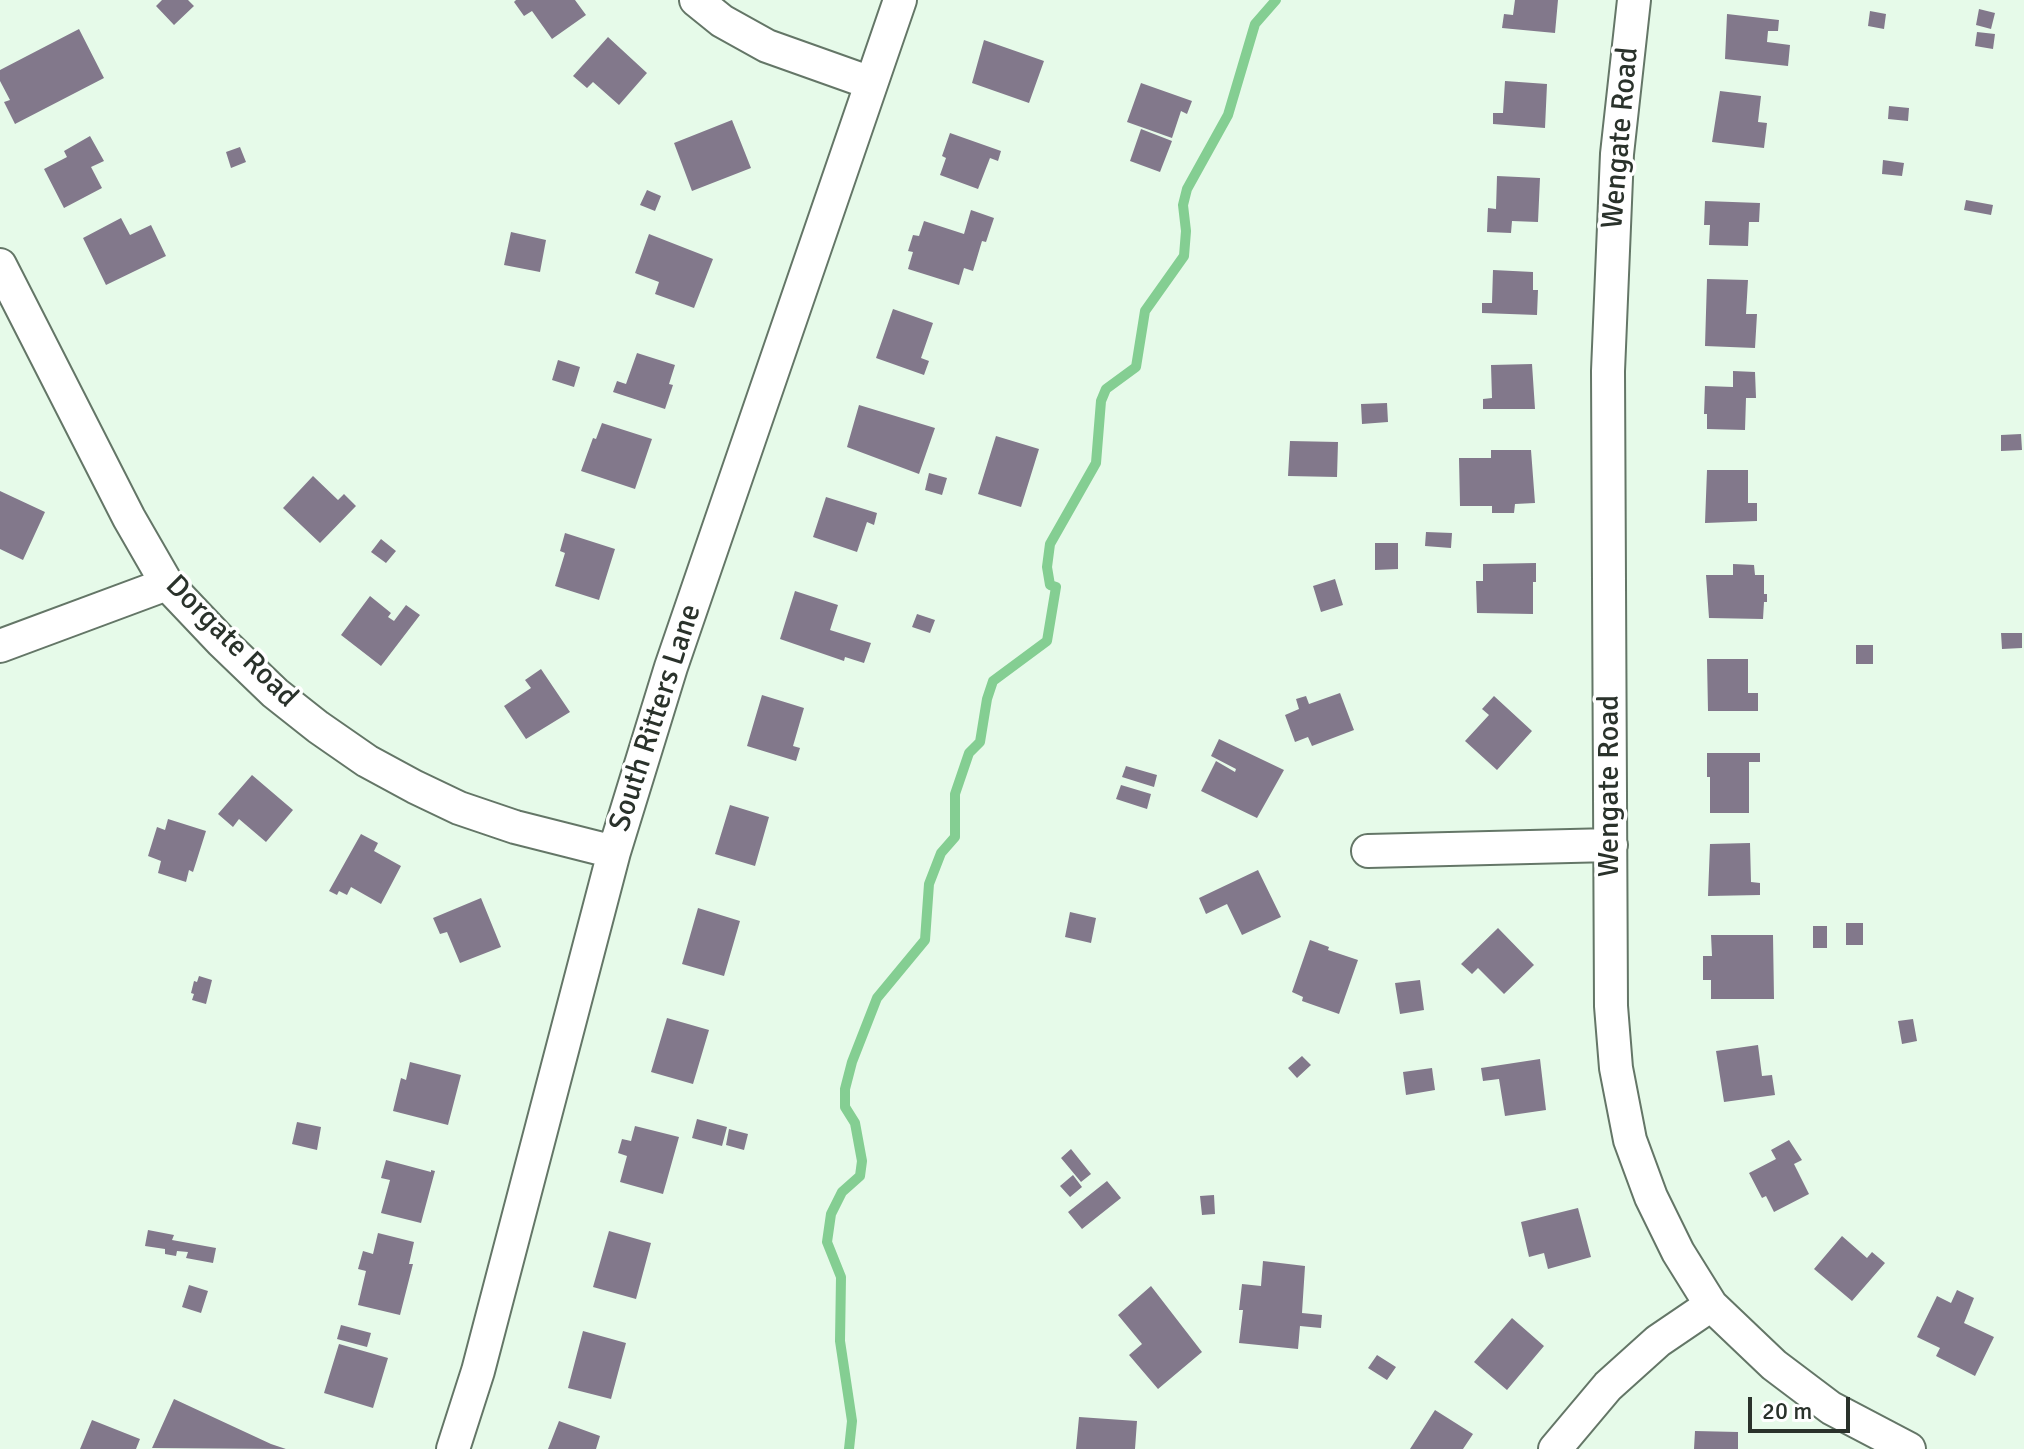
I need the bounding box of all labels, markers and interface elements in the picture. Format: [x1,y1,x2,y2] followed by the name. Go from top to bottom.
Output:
[1595,46,1647,230] street label: Wengate Road
[157,568,305,716] street label: Dorgate Road
[602,600,710,836] street label: South Ritters Lane
[1592,695,1628,877] street label: Wengate Road
[1752,1381,1854,1431] scale bar
[1762,1396,1812,1426] text: 20 m

